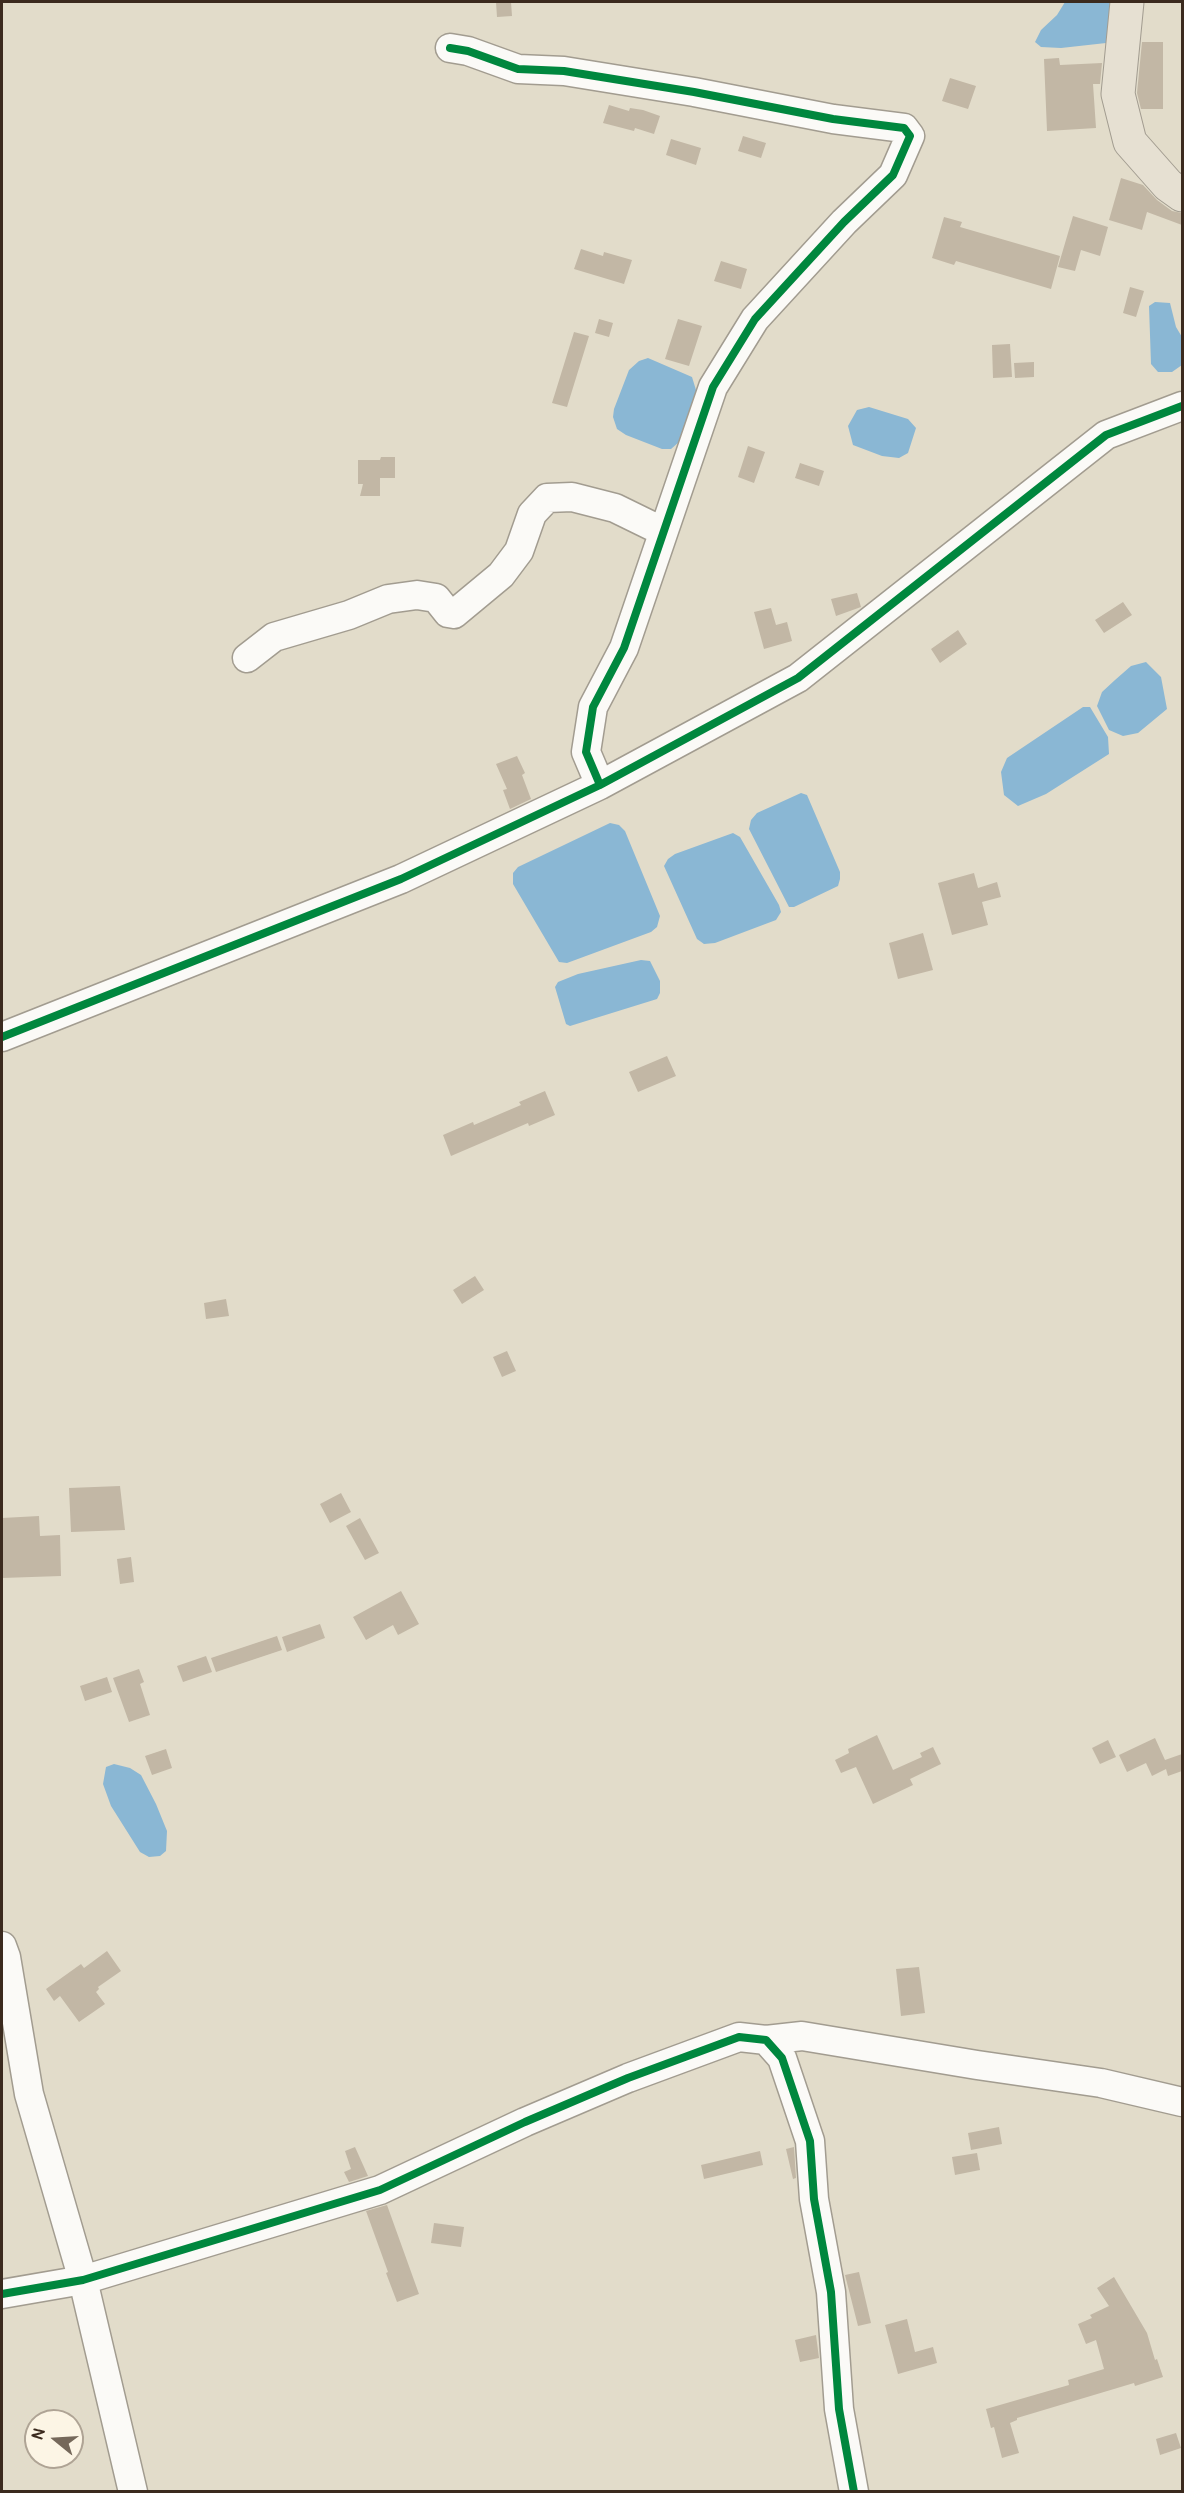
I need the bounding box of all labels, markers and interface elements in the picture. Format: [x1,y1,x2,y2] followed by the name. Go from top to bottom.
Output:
[24,2409,84,2469] north arrow
[28,2426,50,2442] text: N

